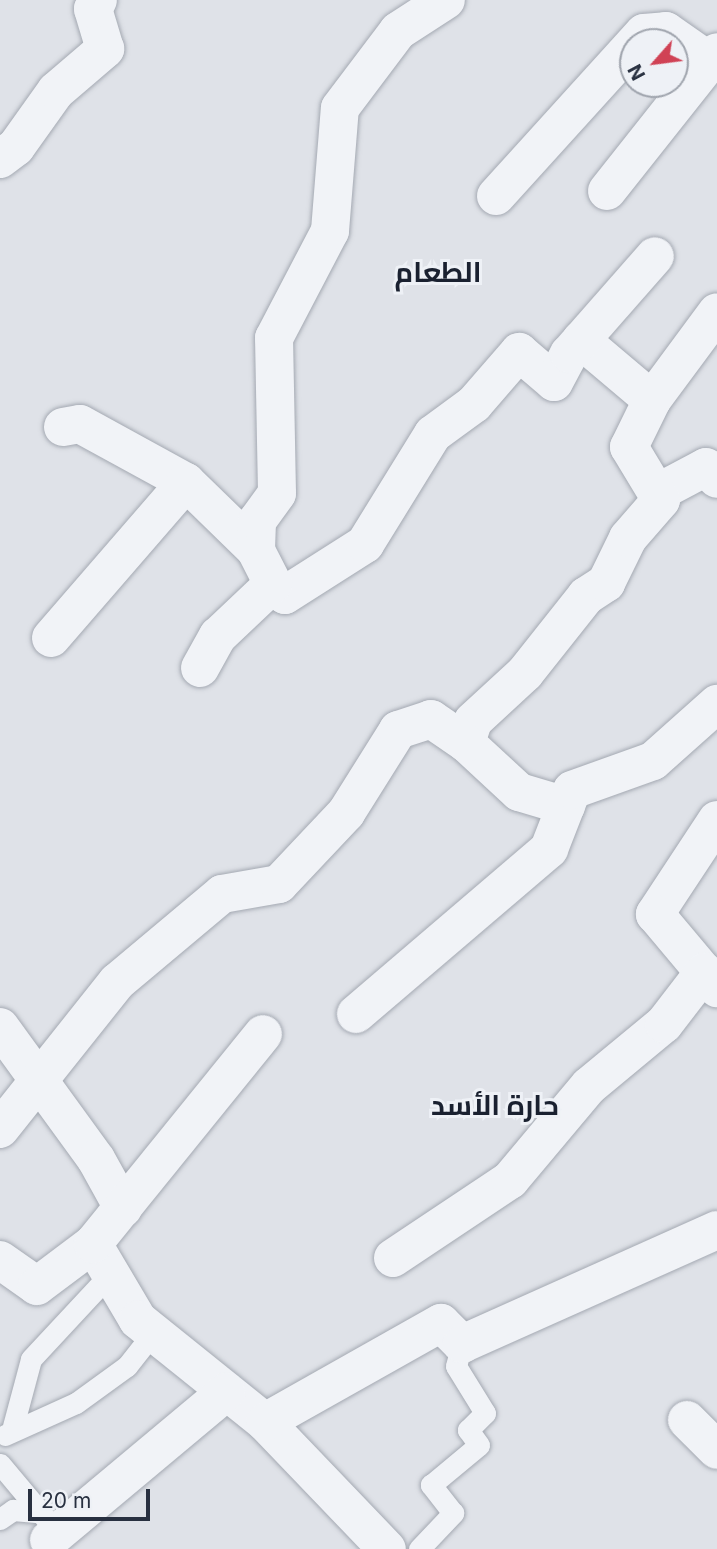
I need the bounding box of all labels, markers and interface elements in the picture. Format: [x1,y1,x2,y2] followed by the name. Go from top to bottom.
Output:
[619,28,689,98] north arrow
[623,60,650,84] text: N
[395,255,481,289] district label: الطعام
[431,1088,559,1122] district label: حارة الأسد
[32,1476,154,1520] scale bar
[41,1488,91,1513] text: 20 m

